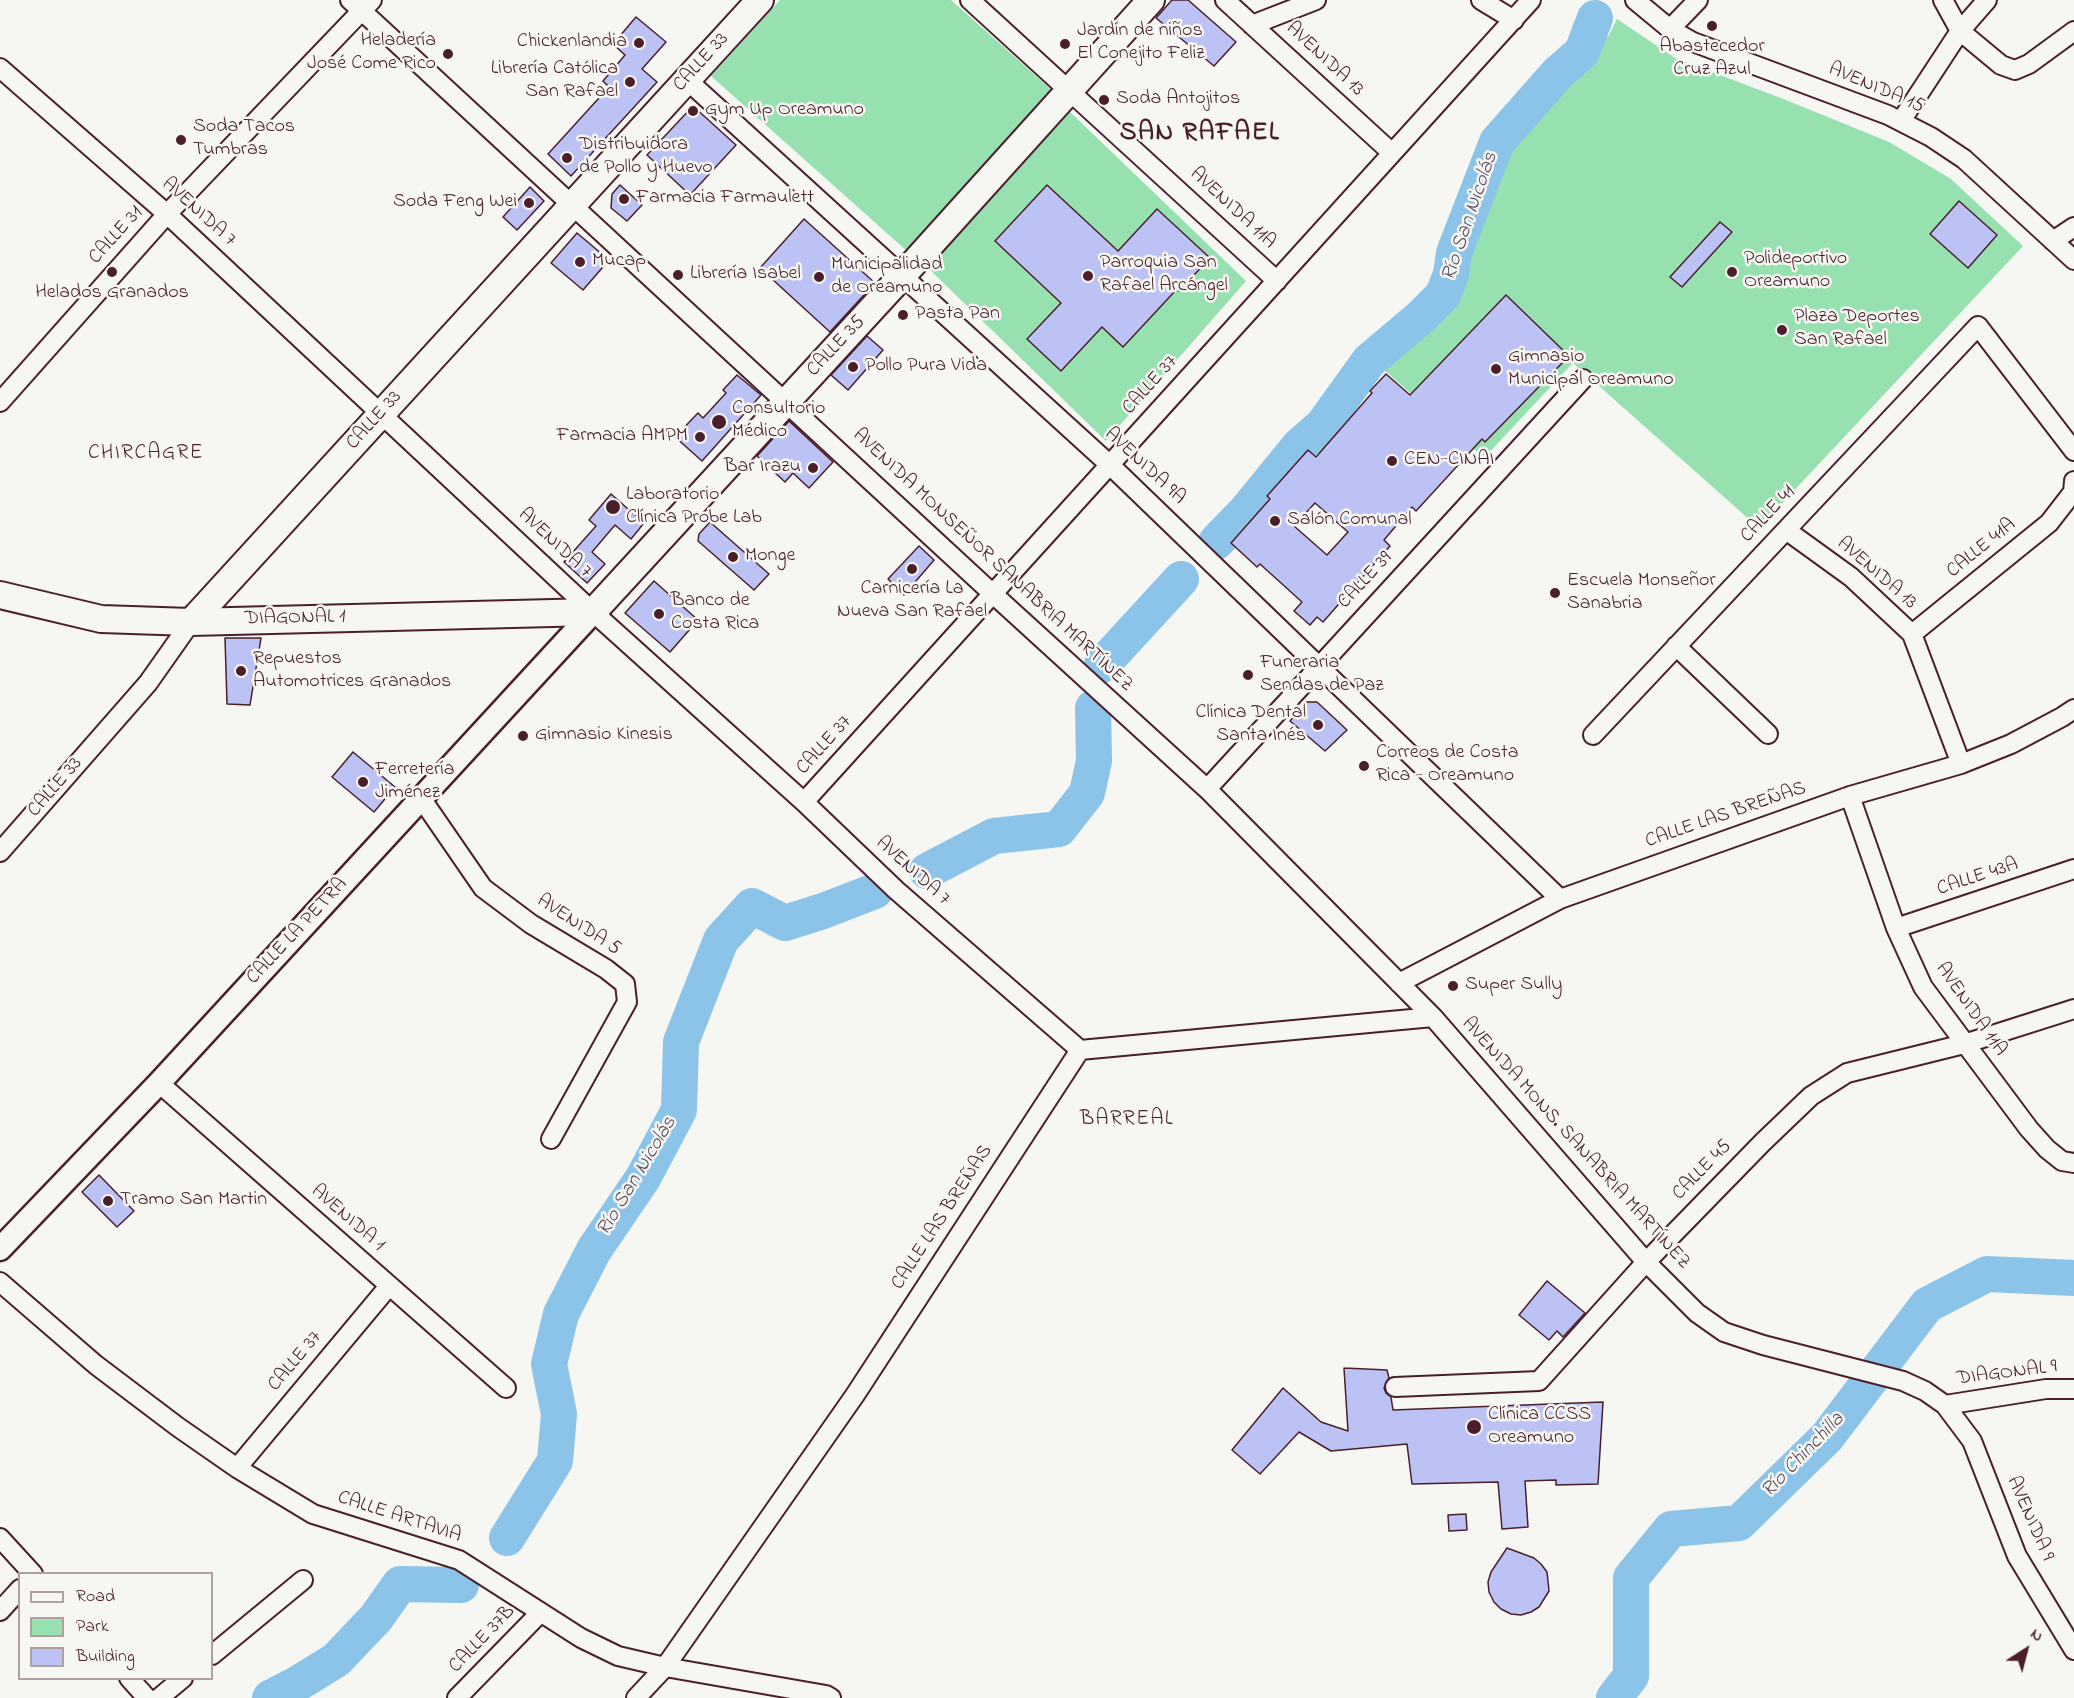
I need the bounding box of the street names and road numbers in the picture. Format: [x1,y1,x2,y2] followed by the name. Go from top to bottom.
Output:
[1280,18,1368,102] street label: AVENIDA 13
[669,28,735,98] street label: CALLE 33
[1824,58,1928,120] street label: AVENIDA 15
[1184,163,1280,255] street label: AVENIDA 11A
[156,173,240,253] street label: AVENIDA 7
[85,202,149,270] street label: CALLE 31
[803,311,871,383] street label: CALLE 35
[1118,351,1184,421] street label: CALLE 37
[342,386,408,456] street label: CALLE 33
[1098,423,1190,511] street label: AVENIDA 9A
[847,424,1137,698] street label: AVENIDA MONSEÑOR SANABRIA MARTÍNEZ
[1736,481,1802,549] street label: CALLE 41
[512,504,596,584] street label: AVENIDA 7
[1943,514,2021,584] street label: CALLE 41A
[1831,533,1921,615] street label: AVENIDA 13
[1334,547,1398,615] street label: CALLE 39
[244,606,346,632] street label: DIAGONAL 1
[792,711,858,781] street label: CALLE 37
[23,753,89,823] street label: CALLE 33
[1643,777,1809,855] street label: CALLE LAS BREÑAS
[870,832,954,912] street label: AVENIDA 7
[1934,854,2022,902] street label: CALLE 43A
[242,874,354,990] street label: CALLE LA PETRA
[531,890,625,962] street label: AVENIDA 5
[1929,958,2011,1062] street label: AVENIDA 11A
[1455,1013,1695,1275] street label: AVENIDA MONS. SANABRIA MARTÍNEZ
[1668,1136,1738,1206] street label: CALLE 45
[887,1141,999,1295] street label: CALLE LAS BREÑAS
[305,1180,389,1258] street label: AVENIDA 1
[264,1327,328,1397] street label: CALLE 37
[1955,1356,2059,1392] street label: DIAGONAL 9
[2000,1473,2058,1565] street label: AVENIDA 9
[334,1487,464,1549] street label: CALLE ARTAVIA
[445,1601,521,1679] street label: CALLE 37B

